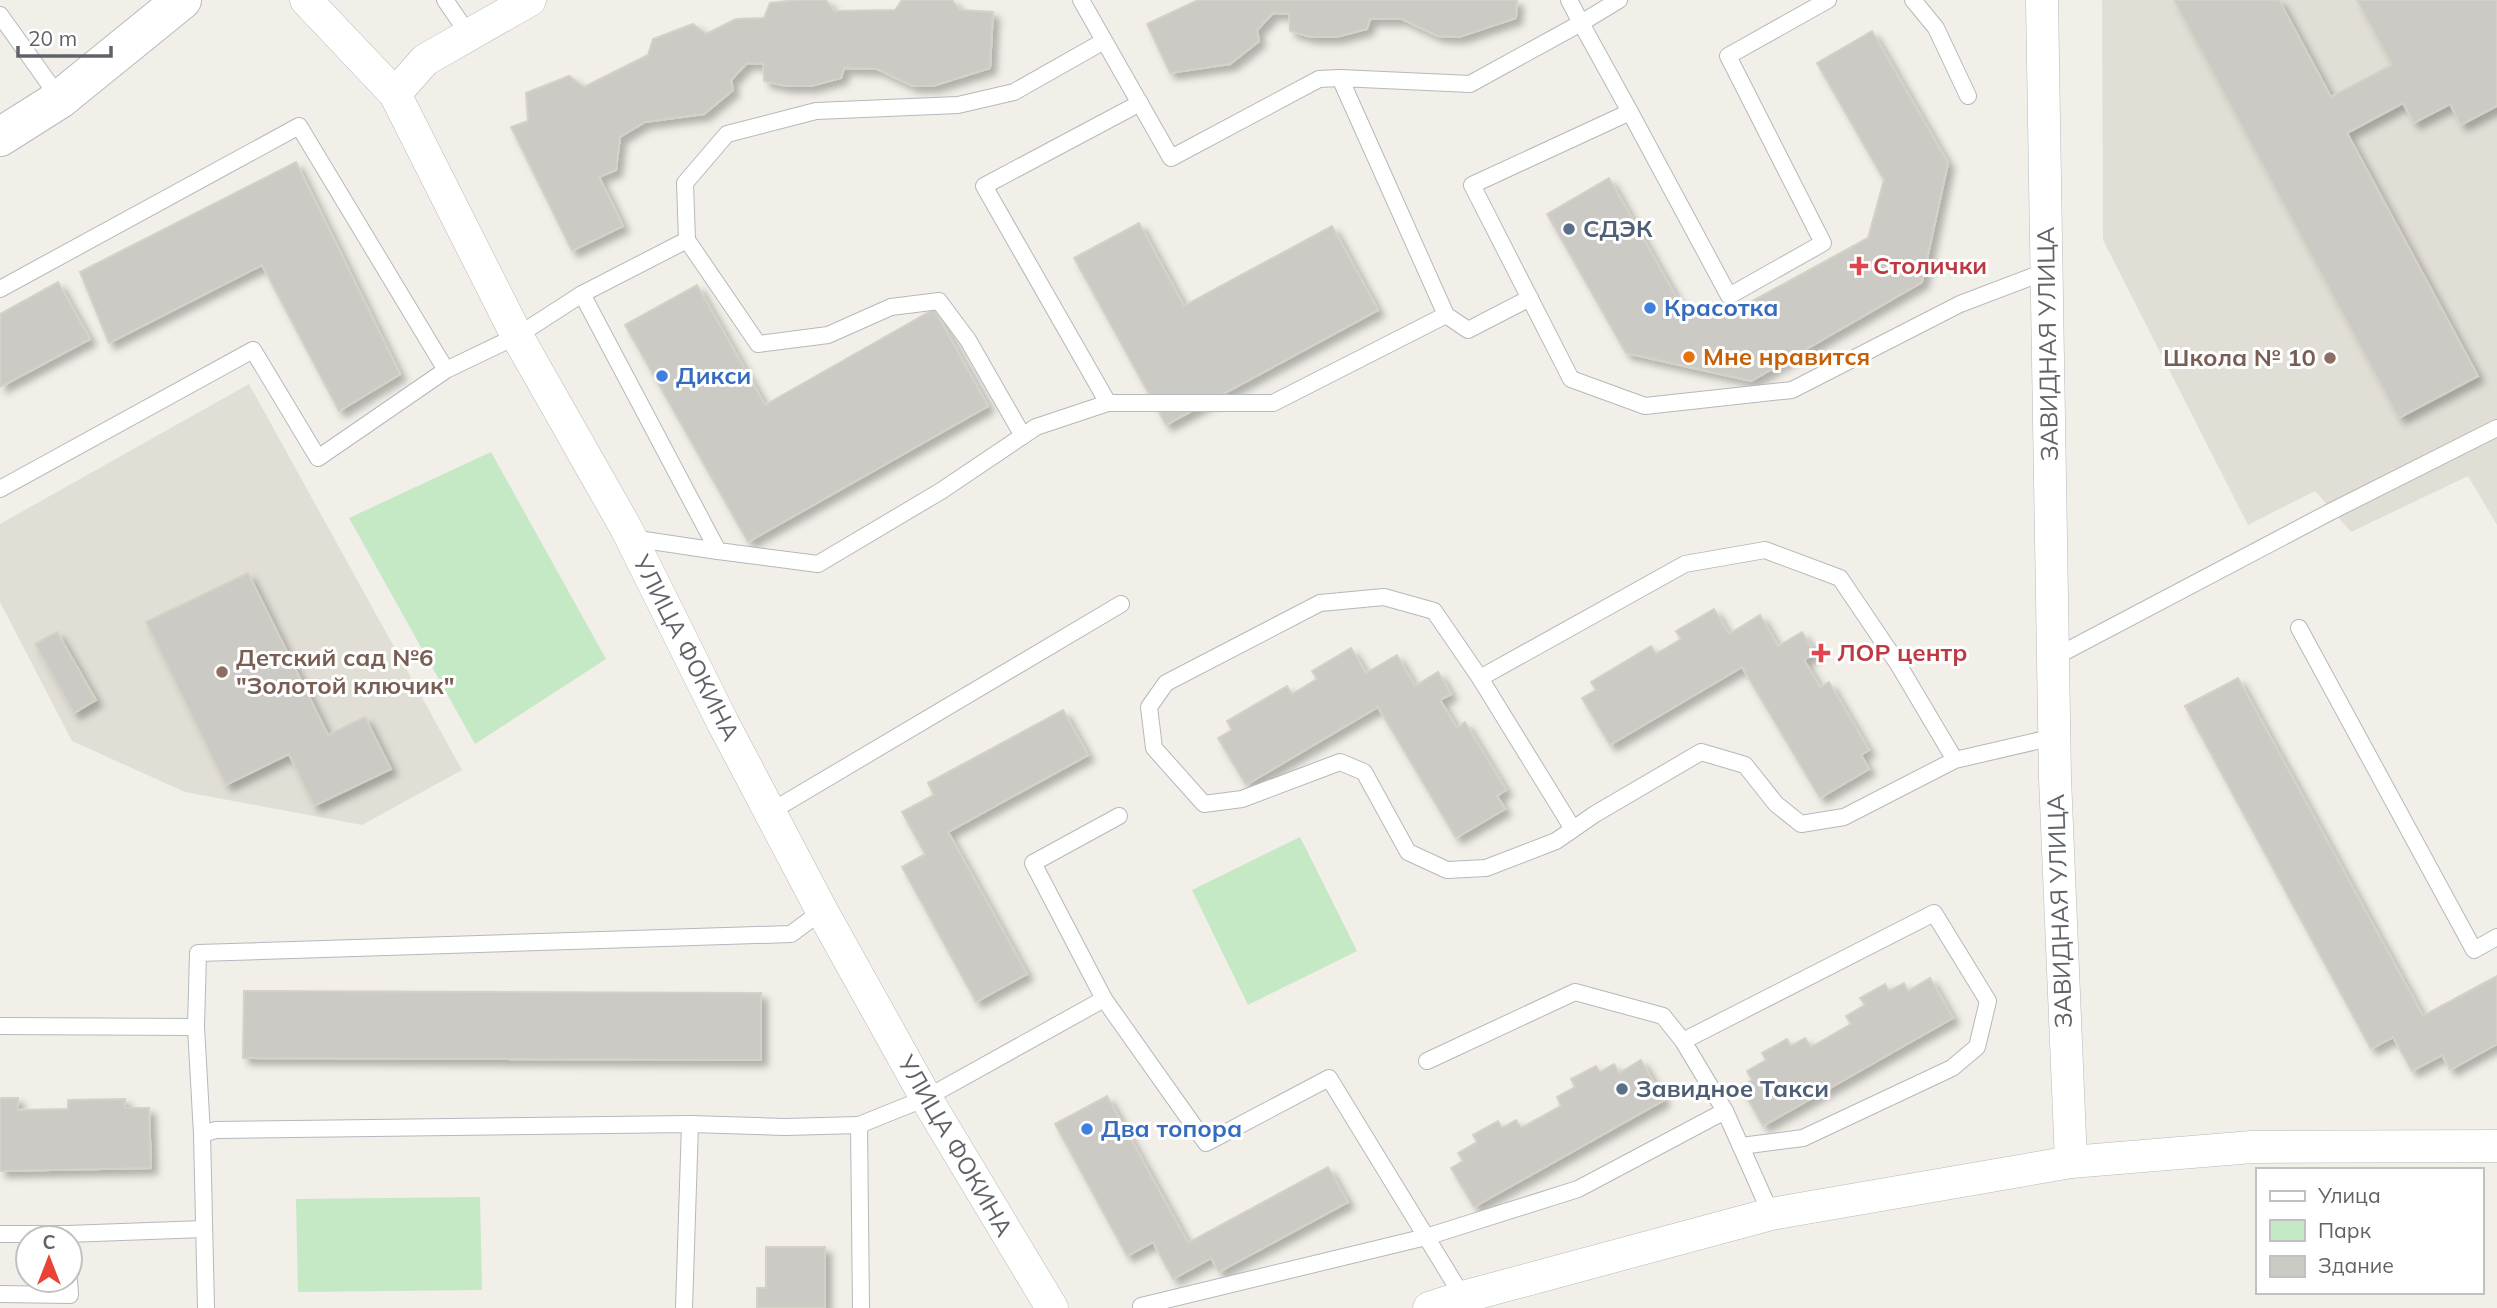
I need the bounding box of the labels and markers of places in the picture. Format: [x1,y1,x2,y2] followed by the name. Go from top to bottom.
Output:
[1583,213,1653,243] place label: СДЭК
[1561,221,1577,237] marker: СДЭК
[1873,250,1987,280] place label: Столички
[1851,258,1867,274] marker: Столички
[1664,292,1778,322] place label: Красотка
[1642,300,1658,316] marker: Красотка
[1703,341,1870,371] place label: Мне нравится
[2163,342,2316,372] place label: Школа № 10
[1681,349,1697,365] marker: Мне нравится
[2322,350,2338,366] marker: Школа № 10
[676,360,751,390] place label: Дикси
[654,368,670,384] marker: Дикси
[1837,637,1967,667] place label: ЛОР центр
[236,642,455,700] place label: Детский сад №6 "Золотой ключик"
[1811,643,1831,663] marker: ЛОР центр
[214,664,230,680] marker: Детский сад №6 "Золотой ключик"
[1636,1073,1829,1103] place label: Завидное Такси
[1614,1081,1630,1097] marker: Завидное Такси
[1101,1113,1242,1143] place label: Два топора
[1079,1121,1095,1137] marker: Два топора

